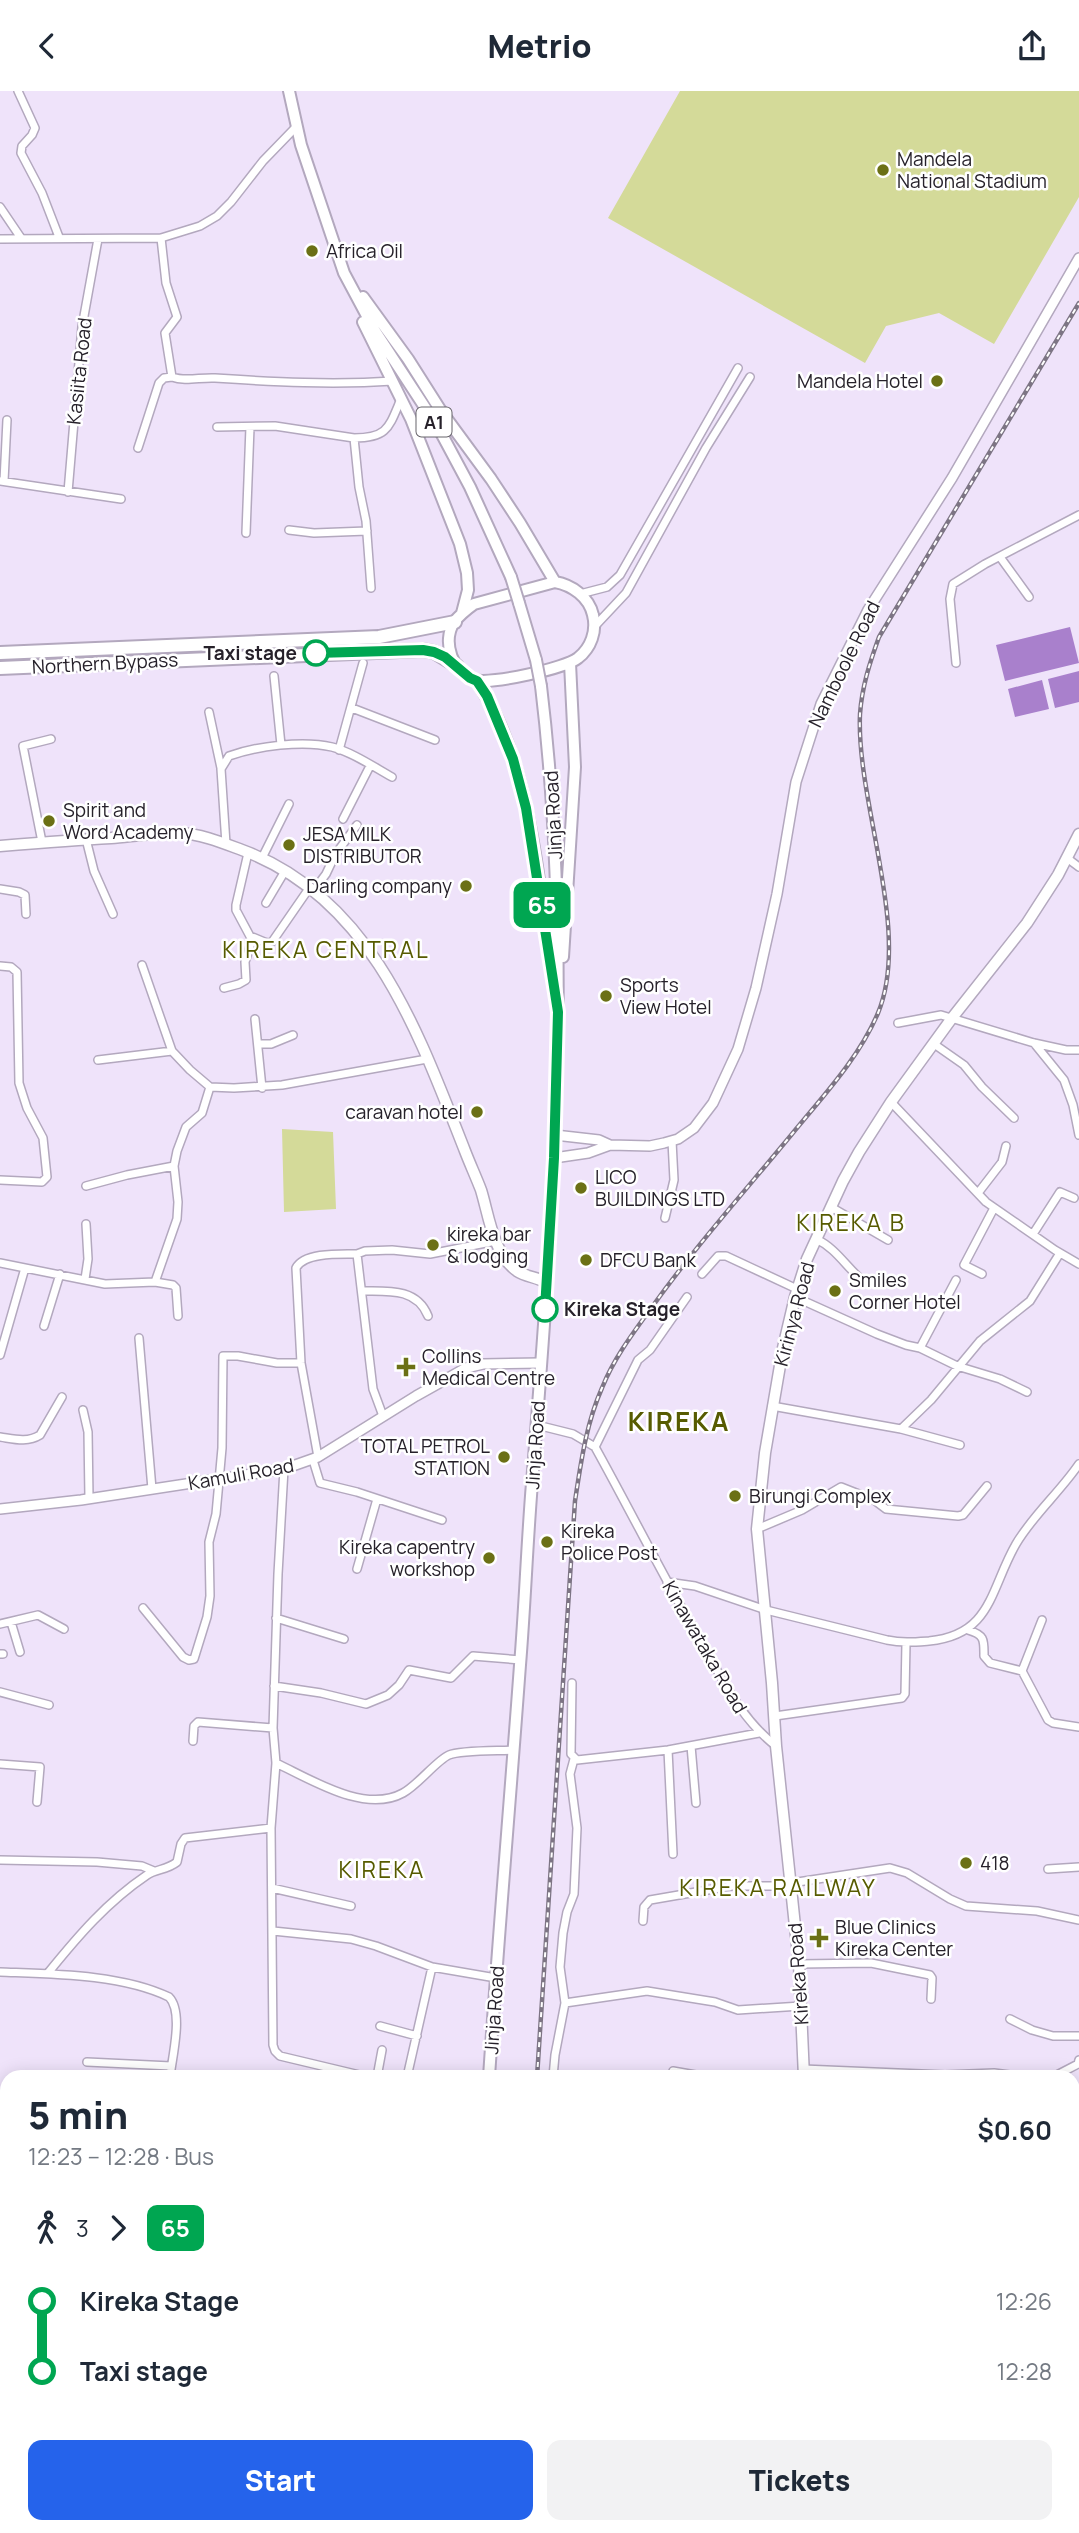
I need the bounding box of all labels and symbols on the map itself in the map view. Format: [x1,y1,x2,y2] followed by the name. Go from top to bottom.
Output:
[897,146,1047,194] place label: Mandela National Stadium
[875,162,891,178] marker: Mandela National Stadium
[326,238,403,264] place label: Africa Oil
[304,243,320,259] marker: Africa Oil
[60,316,98,426] street label: Kasiita Road
[797,368,923,394] place label: Mandela Hotel
[929,373,945,389] marker: Mandela Hotel
[416,407,452,437] road number: A1
[802,596,886,732] street label: Namboole Road
[204,640,297,666] place label: Taxi stage
[303,640,329,666] marker: Taxi stage
[31,646,179,680] street label: Northern Bypass
[538,770,568,860] street label: Jinja Road
[63,797,193,845] place label: Spirit and Word Academy
[41,813,57,829] marker: Spirit and Word Academy
[303,821,422,869] place label: JESA MILK DISTRIBUTOR
[281,837,297,853] marker: JESA MILK DISTRIBUTOR
[306,873,452,899] place label: Darling company
[458,878,474,894] marker: Darling company
[510,882,574,928] line badge: 65
[222,933,430,965] district label: KIREKA CENTRAL
[620,972,712,1020] place label: Sports View Hotel
[598,988,614,1004] marker: Sports View Hotel
[345,1099,463,1125] place label: caravan hotel
[469,1104,485,1120] marker: caravan hotel
[595,1164,725,1212] place label: LICO BUILDINGS LTD
[573,1180,589,1196] marker: LICO BUILDINGS LTD
[796,1206,906,1238] district label: KIREKA B
[447,1221,531,1269] place label: kireka bar & lodging
[425,1237,441,1253] marker: kireka bar & lodging
[600,1247,697,1273] place label: DFCU Bank
[578,1252,594,1268] marker: DFCU Bank
[768,1259,820,1369] street label: Kirinya Road
[849,1267,961,1315] place label: Smiles Corner Hotel
[827,1283,843,1299] marker: Smiles Corner Hotel
[532,1296,558,1322] marker: Kireka Stage
[564,1296,680,1322] place label: Kireka Stage
[422,1343,555,1391] place label: Collins Medical Centre
[396,1357,416,1377] marker: Collins Medical Centre
[519,1400,551,1490] street label: Jinja Road
[628,1403,730,1439] district label: KIREKA
[361,1433,490,1481] place label: TOTAL PETROL STATION
[496,1449,512,1465] marker: TOTAL PETROL STATION
[186,1452,296,1496] street label: Kamuli Road
[749,1483,891,1509] place label: Birungi Complex
[727,1488,743,1504] marker: Birungi Complex
[561,1518,658,1566] place label: Kireka Police Post
[339,1534,475,1582] place label: Kireka capentry workshop
[539,1534,555,1550] marker: Kireka Police Post
[481,1550,497,1566] marker: Kireka capentry workshop
[657,1576,753,1718] street label: Kinawataka Road
[980,1850,1010,1876] place label: 418
[339,1853,425,1885] district label: KIREKA
[958,1855,974,1871] marker: 418
[679,1871,877,1903] district label: KIREKA RAILWAY
[835,1914,953,1962] place label: Blue Clinics Kireka Center
[781,1922,815,2026] street label: Kireka Road
[809,1928,829,1948] marker: Blue Clinics Kireka Center
[478,1965,510,2055] street label: Jinja Road

